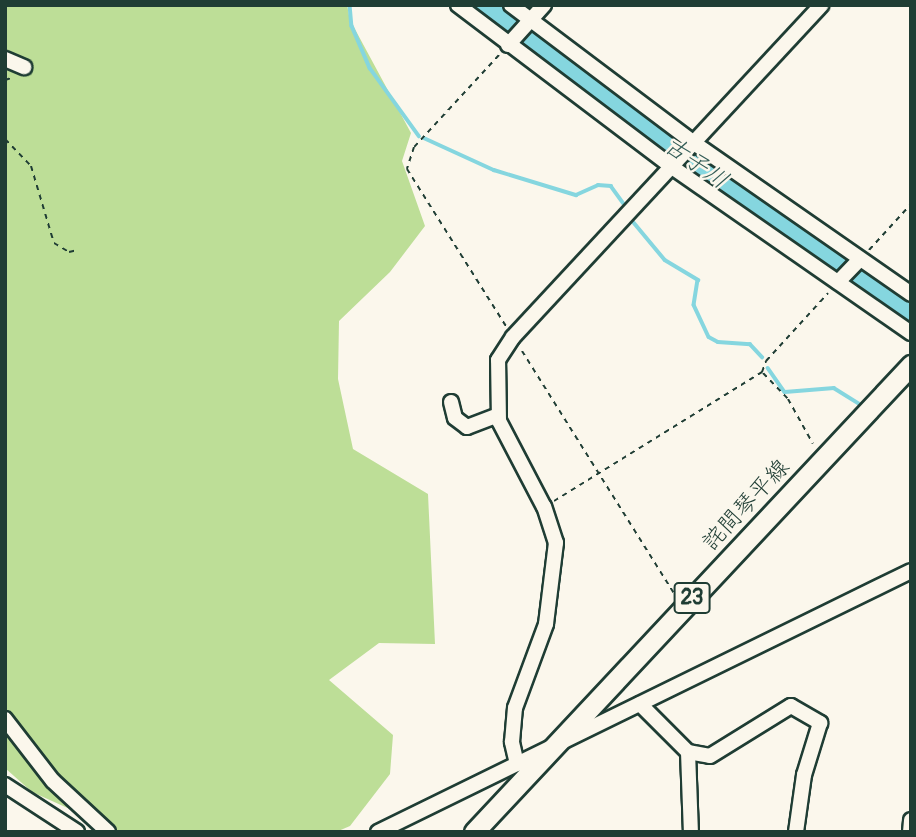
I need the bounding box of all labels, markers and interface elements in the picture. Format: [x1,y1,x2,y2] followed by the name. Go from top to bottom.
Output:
[658,131,734,195] water label: 古子川
[697,454,795,556] street label: 詫間琴平線
[673,580,711,616] road number: 23

